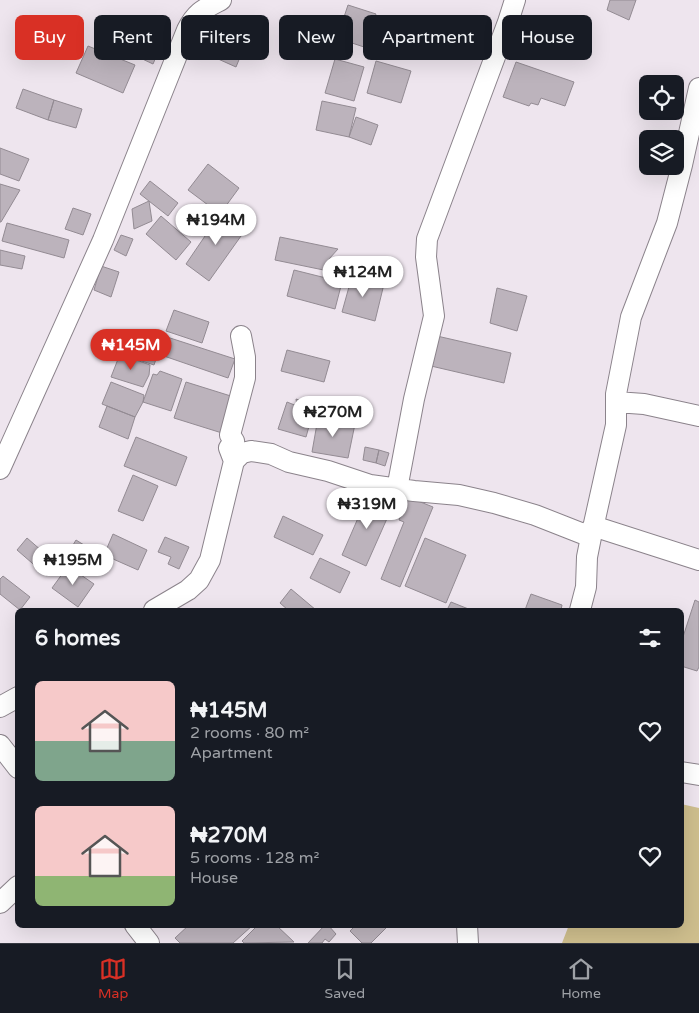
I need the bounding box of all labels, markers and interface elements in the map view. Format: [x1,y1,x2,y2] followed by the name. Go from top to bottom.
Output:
[15,15,84,60] chip: Buy
[94,15,171,60] chip: Rent
[181,15,269,60] chip: Filters
[279,15,353,60] chip: New
[363,15,492,60] chip: Apartment
[502,15,592,60] chip: House
[639,75,684,175] map controls
[639,75,684,120] button: locate
[639,130,684,175] button: layers
[181,204,251,246] pin: ₦194M
[186,210,246,230] text: ₦194M
[328,256,398,298] pin: ₦124M
[333,262,393,282] text: ₦124M
[96,328,166,371] pin: ₦145M
[101,335,161,355] text: ₦145M
[298,396,368,438] pin: ₦270M
[303,402,363,422] text: ₦270M
[332,488,402,530] pin: ₦319M
[337,494,397,514] text: ₦319M
[38,544,108,586] pin: ₦195M
[43,550,103,570] text: ₦195M
[636,624,664,652] icon: filters
[35,626,120,651] text: 6 homes
[190,698,267,723] text: ₦145M
[75,701,135,761] icon: home
[636,717,664,745] icon: heart
[190,723,309,743] text: 2 rooms · 80 m²
[190,743,273,763] text: Apartment
[190,823,267,848] text: ₦270M
[75,826,135,886] icon: home
[636,842,664,870] icon: heart
[190,848,319,868] text: 5 rooms · 128 m²
[190,868,238,888] text: House
[98,955,128,1002] tab: Map
[325,955,365,1002] tab: Saved
[561,955,601,1002] tab: Home

